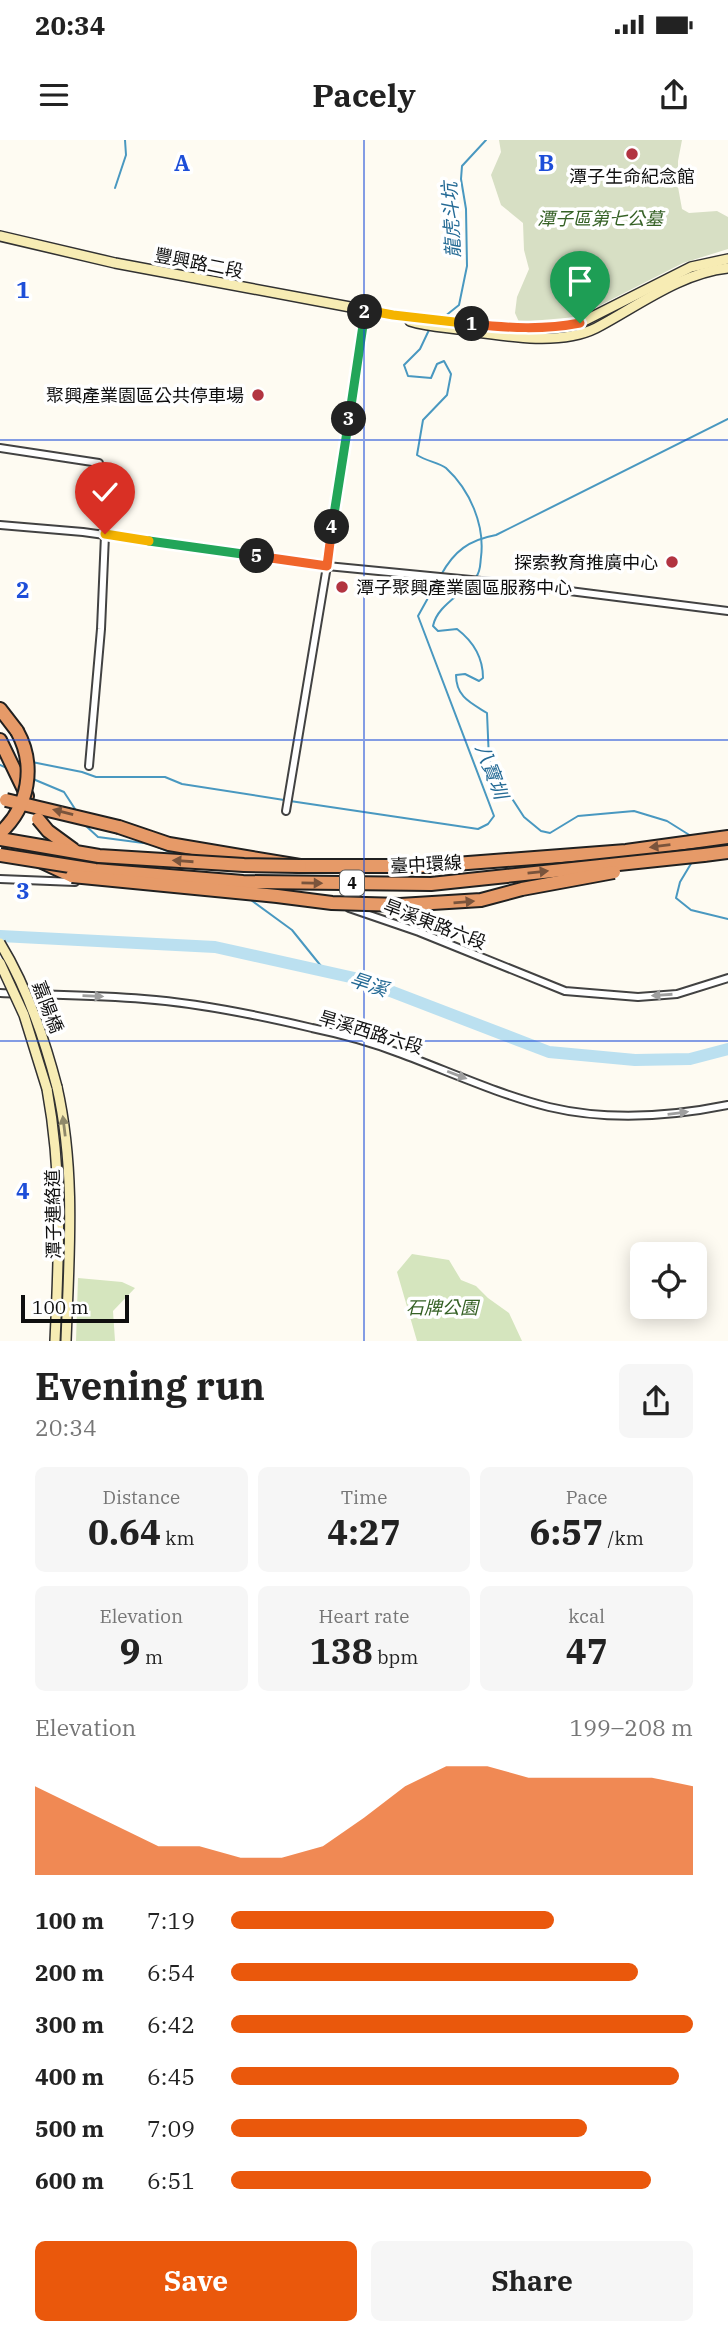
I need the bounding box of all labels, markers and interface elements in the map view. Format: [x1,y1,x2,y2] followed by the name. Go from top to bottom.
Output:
[35,8,105,42] text: 20:34
[312,74,416,116] text: Pacely
[35,76,73,114] icon: menu
[655,76,693,114] icon: share
[624,146,640,162] marker: 潭子生命紀念館
[174,147,190,177] text: A
[538,147,554,177] text: B
[569,165,695,188] place label: 潭子生命紀念館
[437,178,465,259] water label: 龍虎斗坑
[537,207,666,230] park label: 潭子區第七公墓
[153,243,245,283] street label: 豐興路二段
[550,251,610,323] pin
[561,262,599,300] icon: arrive
[16,274,30,304] text: 1
[348,294,382,330] pin: 2
[359,299,370,323] text: 2
[454,306,490,342] pin: 1
[466,311,477,335] text: 1
[46,384,244,407] place label: 聚興產業園區公共停車場
[250,387,266,403] marker: 聚興產業園區公共停車場
[332,402,366,436] pin: 3
[343,406,354,430] text: 3
[75,462,135,534] pin
[86,473,124,511] icon: check
[314,510,350,544] pin: 4
[326,514,337,538] text: 4
[240,538,274,574] pin: 5
[251,543,262,567] text: 5
[514,551,658,574] place label: 探索教育推廣中心
[664,554,680,570] marker: 探索教育推廣中心
[16,574,30,604] text: 2
[356,576,572,599] place label: 潭子聚興產業園區服務中心
[334,579,350,595] marker: 潭子聚興產業園區服務中心
[471,740,514,805] water label: 八寶圳
[51,807,73,818] one-way arrow
[649,841,671,852] one-way arrow
[389,851,463,877] street label: 臺中環線
[171,855,193,866] one-way arrow
[528,867,550,878] one-way arrow
[340,870,364,896] road number: 4
[16,875,30,905] text: 3
[301,877,323,889] one-way arrow
[380,894,490,954] street label: 旱溪東路六段
[453,896,475,907] one-way arrow
[347,967,394,1002] water label: 旱溪
[28,978,68,1036] street label: 嘉陽橋
[651,990,673,1001] one-way arrow
[82,991,104,1002] one-way arrow
[316,1005,426,1059] street label: 旱溪西路六段
[447,1069,468,1080] one-way arrow
[667,1108,689,1119] one-way arrow
[59,1115,70,1137] one-way arrow
[41,1169,65,1259] street label: 潭子連絡道
[16,1175,30,1205] text: 4
[630,1242,707,1319] map controls
[630,1242,707,1319] button: locate
[21,1292,130,1324] scale bar
[32,1295,89,1319] text: 100 m
[406,1296,481,1319] park label: 石牌公園
[35,1361,265,1410] text: Evening run
[619,1364,693,1438] button: share
[35,1412,97,1442] text: 20:34
[103,1485,180,1509] text: Distance
[341,1485,387,1509] text: Time
[566,1485,608,1509] text: Pace
[88,1509,161,1555] text: 0.64
[327,1509,401,1555] text: 4:27
[530,1509,603,1555] text: 6:57
[161,1526,195,1550] text: km
[603,1526,644,1550] text: /km
[99,1604,183,1628] text: Elevation
[319,1604,409,1628] text: Heart rate
[568,1604,605,1628] text: kcal
[120,1628,141,1674] text: 9
[310,1628,373,1674] text: 138
[566,1628,608,1674] text: 47
[141,1645,163,1669] text: m
[373,1645,418,1669] text: bpm
[35,1712,136,1742] text: Elevation
[569,1712,693,1742] text: 199–208 m
[35,1905,104,1935] text: 100 m
[147,1905,195,1935] text: 7:19
[35,1957,104,1987] text: 200 m
[147,1957,195,1987] text: 6:54
[35,2009,104,2039] text: 300 m
[147,2009,195,2039] text: 6:42
[35,2061,104,2091] text: 400 m
[147,2061,195,2091] text: 6:45
[35,2113,104,2143] text: 500 m
[147,2113,195,2143] text: 7:09
[35,2165,104,2195] text: 600 m
[147,2165,195,2195] text: 6:51
[35,2241,357,2321] button: Save
[371,2241,693,2321] button: Share

